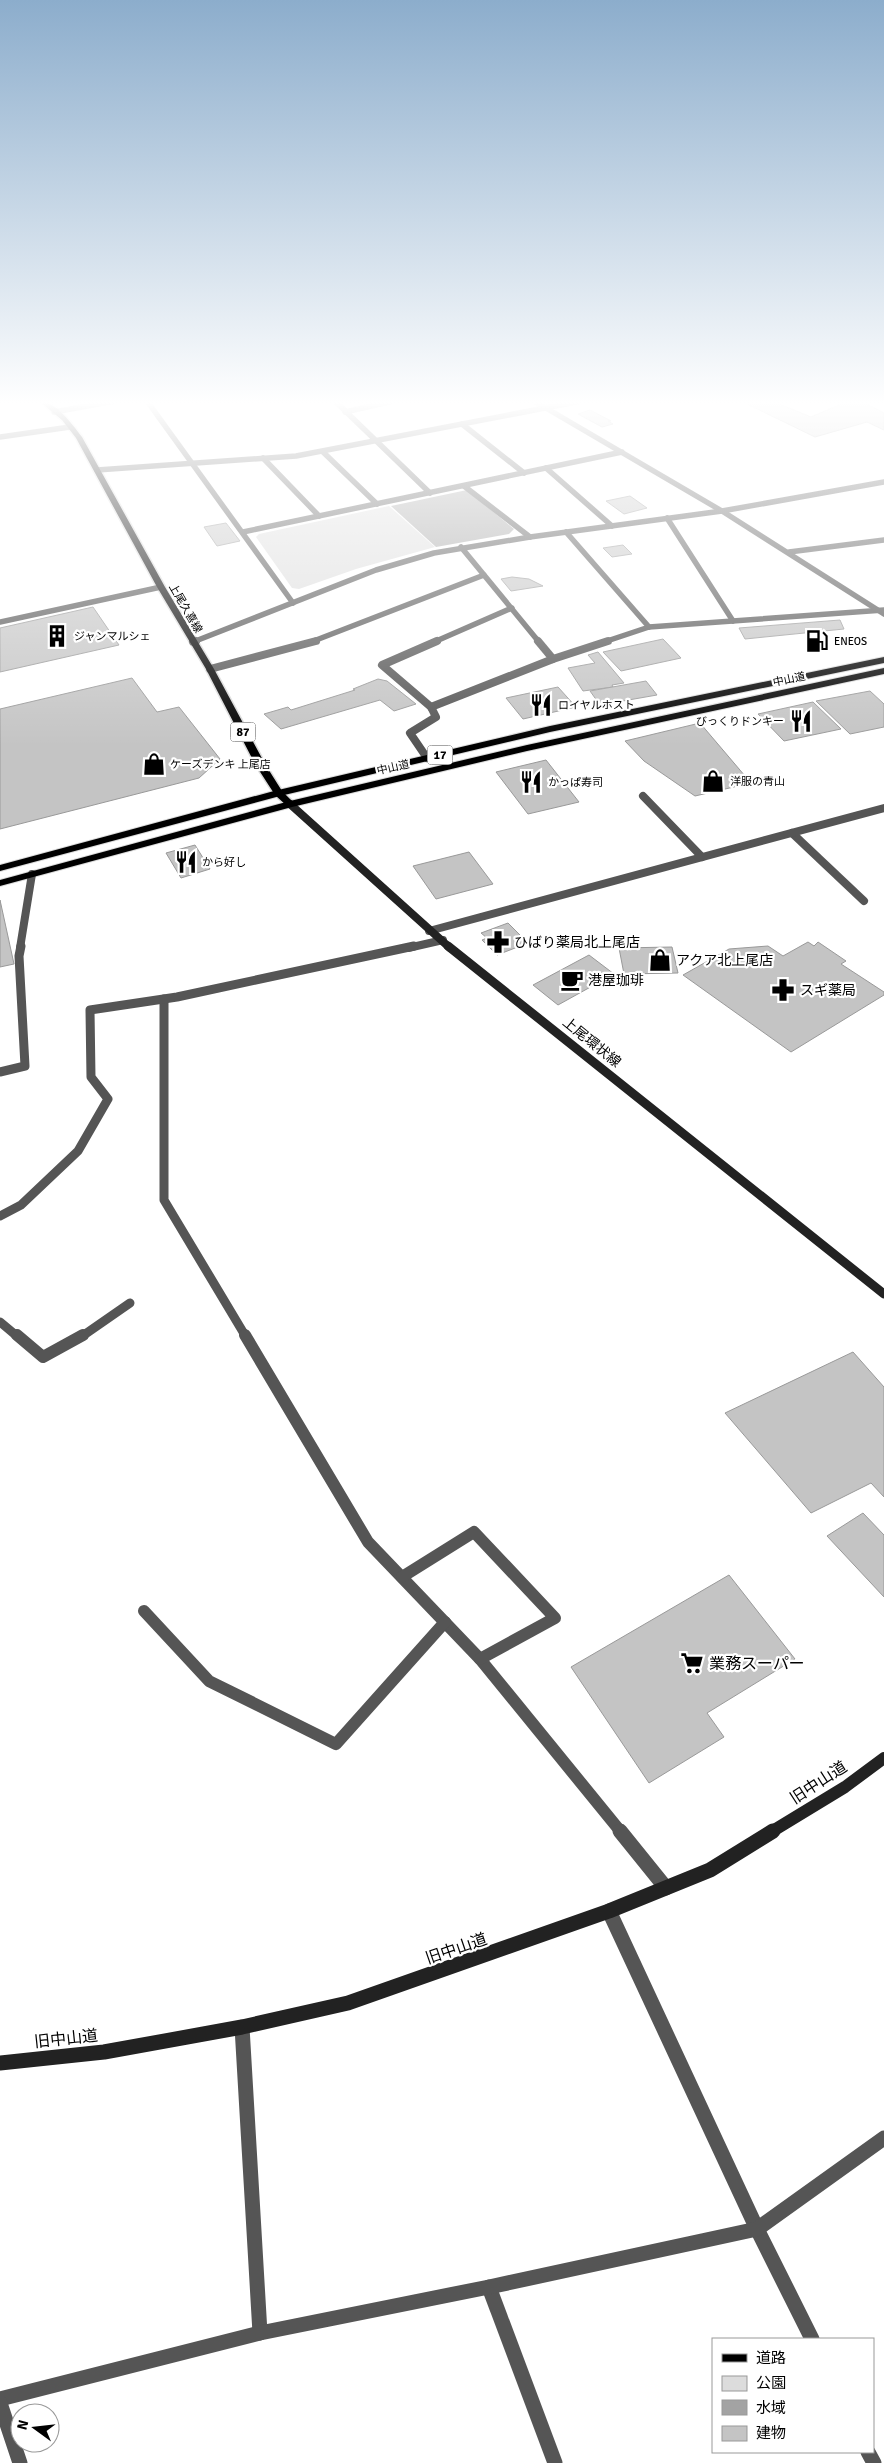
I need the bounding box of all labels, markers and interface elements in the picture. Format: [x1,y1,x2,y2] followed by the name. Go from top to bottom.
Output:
[166,581,205,635] street label: 上尾久喜線
[44,623,70,649] building icon: ジャンマルシェ
[804,628,830,654] fuel station icon: ENEOS
[74,630,150,643] place label: ジャンマルシェ
[834,635,867,648] place label: ENEOS
[772,670,807,689] street label: 中山道
[528,692,554,718] restaurant icon: ロイヤルホスト
[558,699,635,712] place label: ロイヤルホスト
[788,708,814,734] restaurant icon: びっくりドンキー
[696,715,784,728] place label: びっくりドンキー
[230,722,256,742] road number: 87
[428,746,452,764] road number: 17
[141,751,167,777] shop icon: ケーズデンキ 上尾店
[376,757,411,778] street label: 中山道
[170,758,271,771] place label: ケーズデンキ 上尾店
[700,768,726,794] shop icon: 洋服の青山
[518,769,544,795] restaurant icon: かっぱ寿司
[730,775,785,788] place label: 洋服の青山
[548,776,603,789] place label: かっぱ寿司
[173,849,199,875] restaurant icon: から好し
[202,856,246,869] place label: から好し
[485,929,511,955] pharmacy icon: ひばり薬局北上尾店
[514,934,640,951] place label: ひばり薬局北上尾店
[647,947,673,973] shop icon: アクア北上尾店
[676,952,773,969] place label: アクア北上尾店
[559,967,585,993] cafe icon: 港屋珈琲
[588,972,644,989] place label: 港屋珈琲
[770,977,796,1003] pharmacy icon: スギ薬局
[800,982,856,999] place label: スギ薬局
[559,1014,624,1071] street label: 上尾環状線
[679,1650,705,1676] supermarket icon: 業務スーパー
[709,1654,805,1674] place label: 業務スーパー
[786,1757,851,1809] street label: 旧中山道
[423,1929,490,1969] street label: 旧中山道
[33,2026,99,2052] street label: 旧中山道
[712,2338,874,2453] legend
[756,2349,786,2367] text: 道路
[756,2374,786,2392] text: 公園
[756,2399,786,2417] text: 水域
[10,2403,60,2453] north arrow
[13,2418,32,2432] text: N
[756,2424,786,2442] text: 建物

